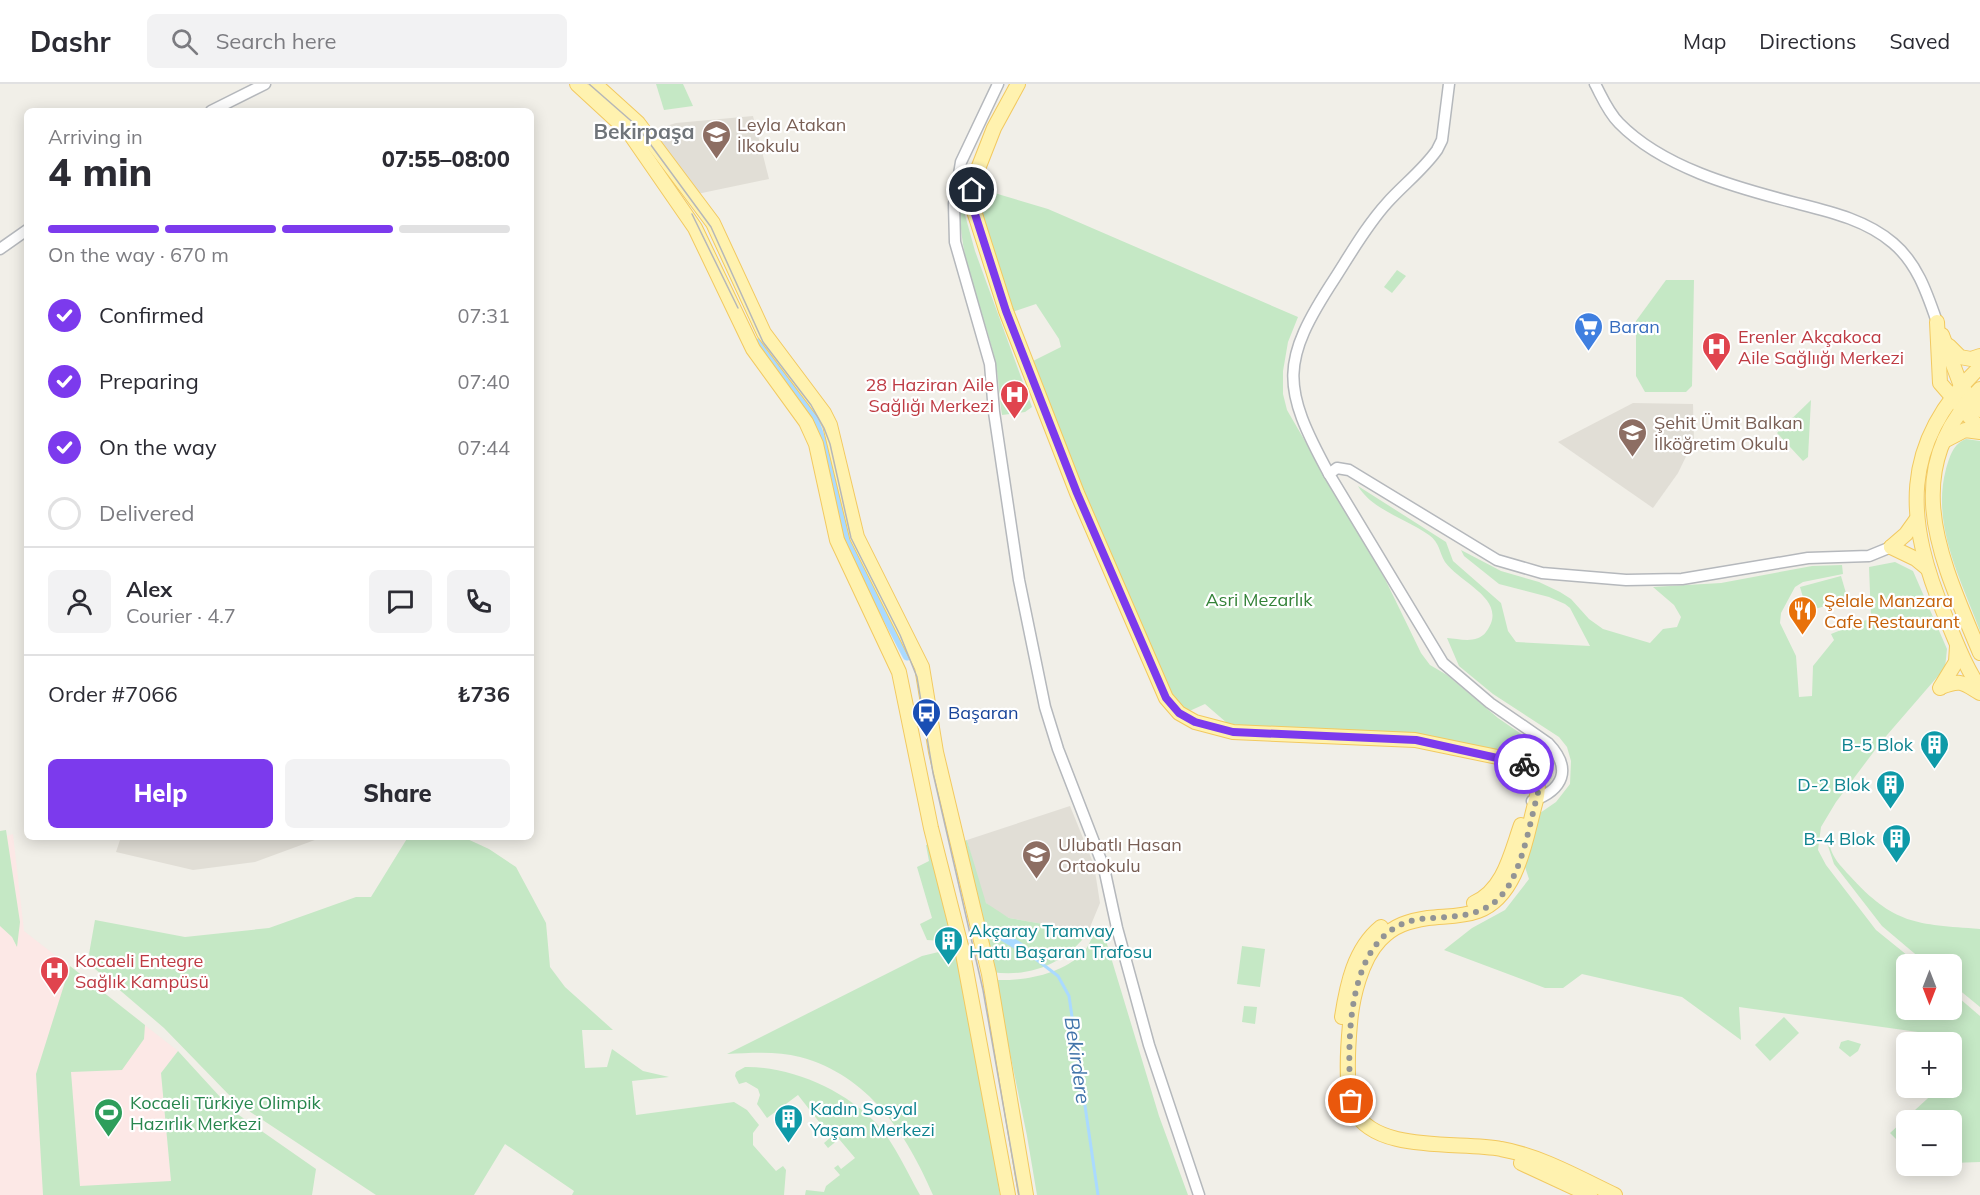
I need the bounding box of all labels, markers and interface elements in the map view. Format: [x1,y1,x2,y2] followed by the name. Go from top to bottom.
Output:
[147,14,567,68] search box
[30,24,111,59] text: Dashr
[168,25,201,58] icon: search
[216,27,337,55] text: Search here
[1683,28,1726,54] text: Map
[1759,28,1856,54] text: Directions
[1889,28,1950,54] text: Saved
[737,113,846,157] place label: Leyla Atakan İlkokulu
[594,118,694,144] district label: Bekirpaşa
[700,118,732,160] school or university icon: Leyla Atakan İlkokulu
[48,124,143,149] text: Arriving in
[382,145,510,173] text: 07:55–08:00
[48,147,153,196] text: 4 min
[946,164,997,215] pin
[955,173,988,206] icon: home
[48,242,229,267] text: On the way · 670 m
[48,299,81,332] icon: check
[99,301,204,329] text: Confirmed
[457,303,510,328] text: 07:31
[1572,310,1604,352] supermarket icon: Baran
[1609,315,1660,338] place label: Baran
[1738,325,1904,369] place label: Erenler Akçakoca Aile Sağlıığı Merkezi
[1701,330,1733,372] hospital icon: Erenler Akçakoca Aile Sağlıığı Merkezi
[48,365,81,398] icon: check
[99,367,199,395] text: Preparing
[457,369,510,394] text: 07:40
[865,373,994,417] place label: 28 Haziran Aile Sağlığı Merkezi
[999,378,1031,420] hospital icon: 28 Haziran Aile Sağlığı Merkezi
[1654,411,1803,455] place label: Şehit Ümit Balkan İlköğretim Okulu
[1617,416,1649,458] school or university icon: Şehit Ümit Balkan İlköğretim Okulu
[48,431,81,464] icon: check
[99,433,217,461] text: On the way
[457,435,510,460] text: 07:44
[99,499,194,527] text: Delivered
[48,570,111,633] button: person
[369,570,432,633] button: chat
[447,570,510,633] button: phone
[126,575,172,603] text: Alex
[1205,588,1313,611] park label: Asri Mezarlık
[1824,589,1960,633] place label: Şelale Manzara Cafe Restaurant
[1787,594,1819,636] restaurant icon: Şelale Manzara Cafe Restaurant
[126,603,236,628] text: Courier · 4.7
[48,680,178,708] text: Order #7066
[457,680,510,708] text: ₺736
[911,696,943,738] bus stop icon: Başaran
[948,701,1019,724] place label: Başaran
[1918,728,1950,770] building icon: B-5 Blok
[1841,733,1914,756] place label: B-5 Blok
[1494,734,1554,794] courier
[1508,748,1541,781] icon: bike
[48,759,273,828] button: Help
[285,759,510,828] button: Share
[1875,768,1907,810] building icon: D-2 Blok
[1797,773,1871,796] place label: D-2 Blok
[1880,822,1912,864] building icon: B-4 Blok
[1803,827,1876,850] place label: B-4 Blok
[1058,833,1182,877] place label: Ulubatlı Hasan Ortaokulu
[1021,838,1053,880] school or university icon: Ulubatlı Hasan Ortaokulu
[969,919,1152,963] place label: Akçaray Tramvay Hattı Başaran Trafosu
[932,924,964,966] building icon: Akçaray Tramvay Hattı Başaran Trafosu
[75,949,209,993] place label: Kocaeli Entegre Sağlık Kampüsü
[38,954,70,996] hospital icon: Kocaeli Entegre Sağlık Kampüsü
[1896,954,1962,1020] north arrow
[1896,954,1962,1176] map controls
[1060,1015,1096,1105] water label: Bekirdere
[1896,1032,1962,1098] button: +
[1325,1075,1376,1126] pin
[1334,1084,1367,1117] icon: bag
[130,1091,321,1135] place label: Kocaeli Türkiye Olimpik Hazırlık Merkezi
[93,1096,125,1138] sports icon: Kocaeli Türkiye Olimpik Hazırlık Merkezi
[809,1097,935,1141] place label: Kadın Sosyal Yaşam Merkezi
[773,1102,805,1144] building icon: Kadın Sosyal Yaşam Merkezi
[1896,1110,1962,1176] button: −

